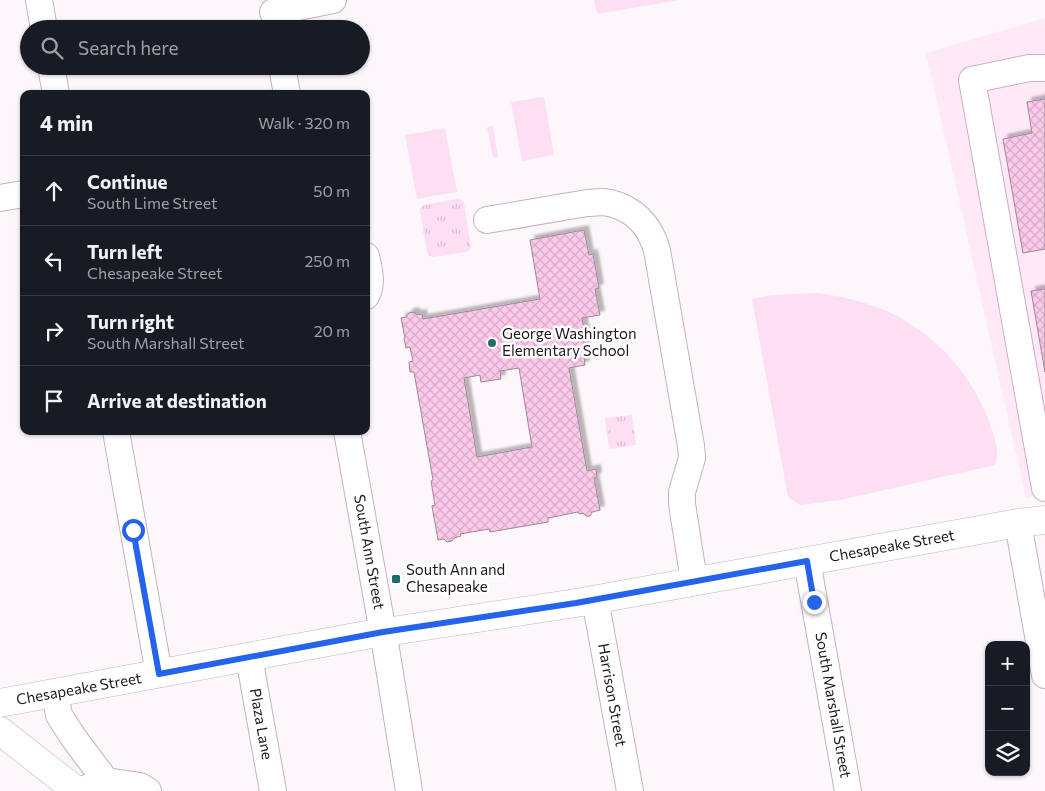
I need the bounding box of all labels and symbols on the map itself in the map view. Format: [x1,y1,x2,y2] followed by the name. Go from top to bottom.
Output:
[502,324,637,359] place label: George Washington Elementary School
[486,337,498,349] marker: George Washington Elementary School
[351,493,389,611] street label: South Ann Street
[122,519,145,542] route start
[828,525,956,565] street label: Chesapeake Street
[406,560,505,595] place label: South Ann and Chesapeake
[390,573,402,585] marker: South Ann and Chesapeake
[803,591,826,614] route end
[812,631,856,779] street label: South Marshall Street
[595,642,631,748] street label: Harrison Street
[15,668,143,708] street label: Chesapeake Street
[247,687,277,761] street label: Plaza Lane

